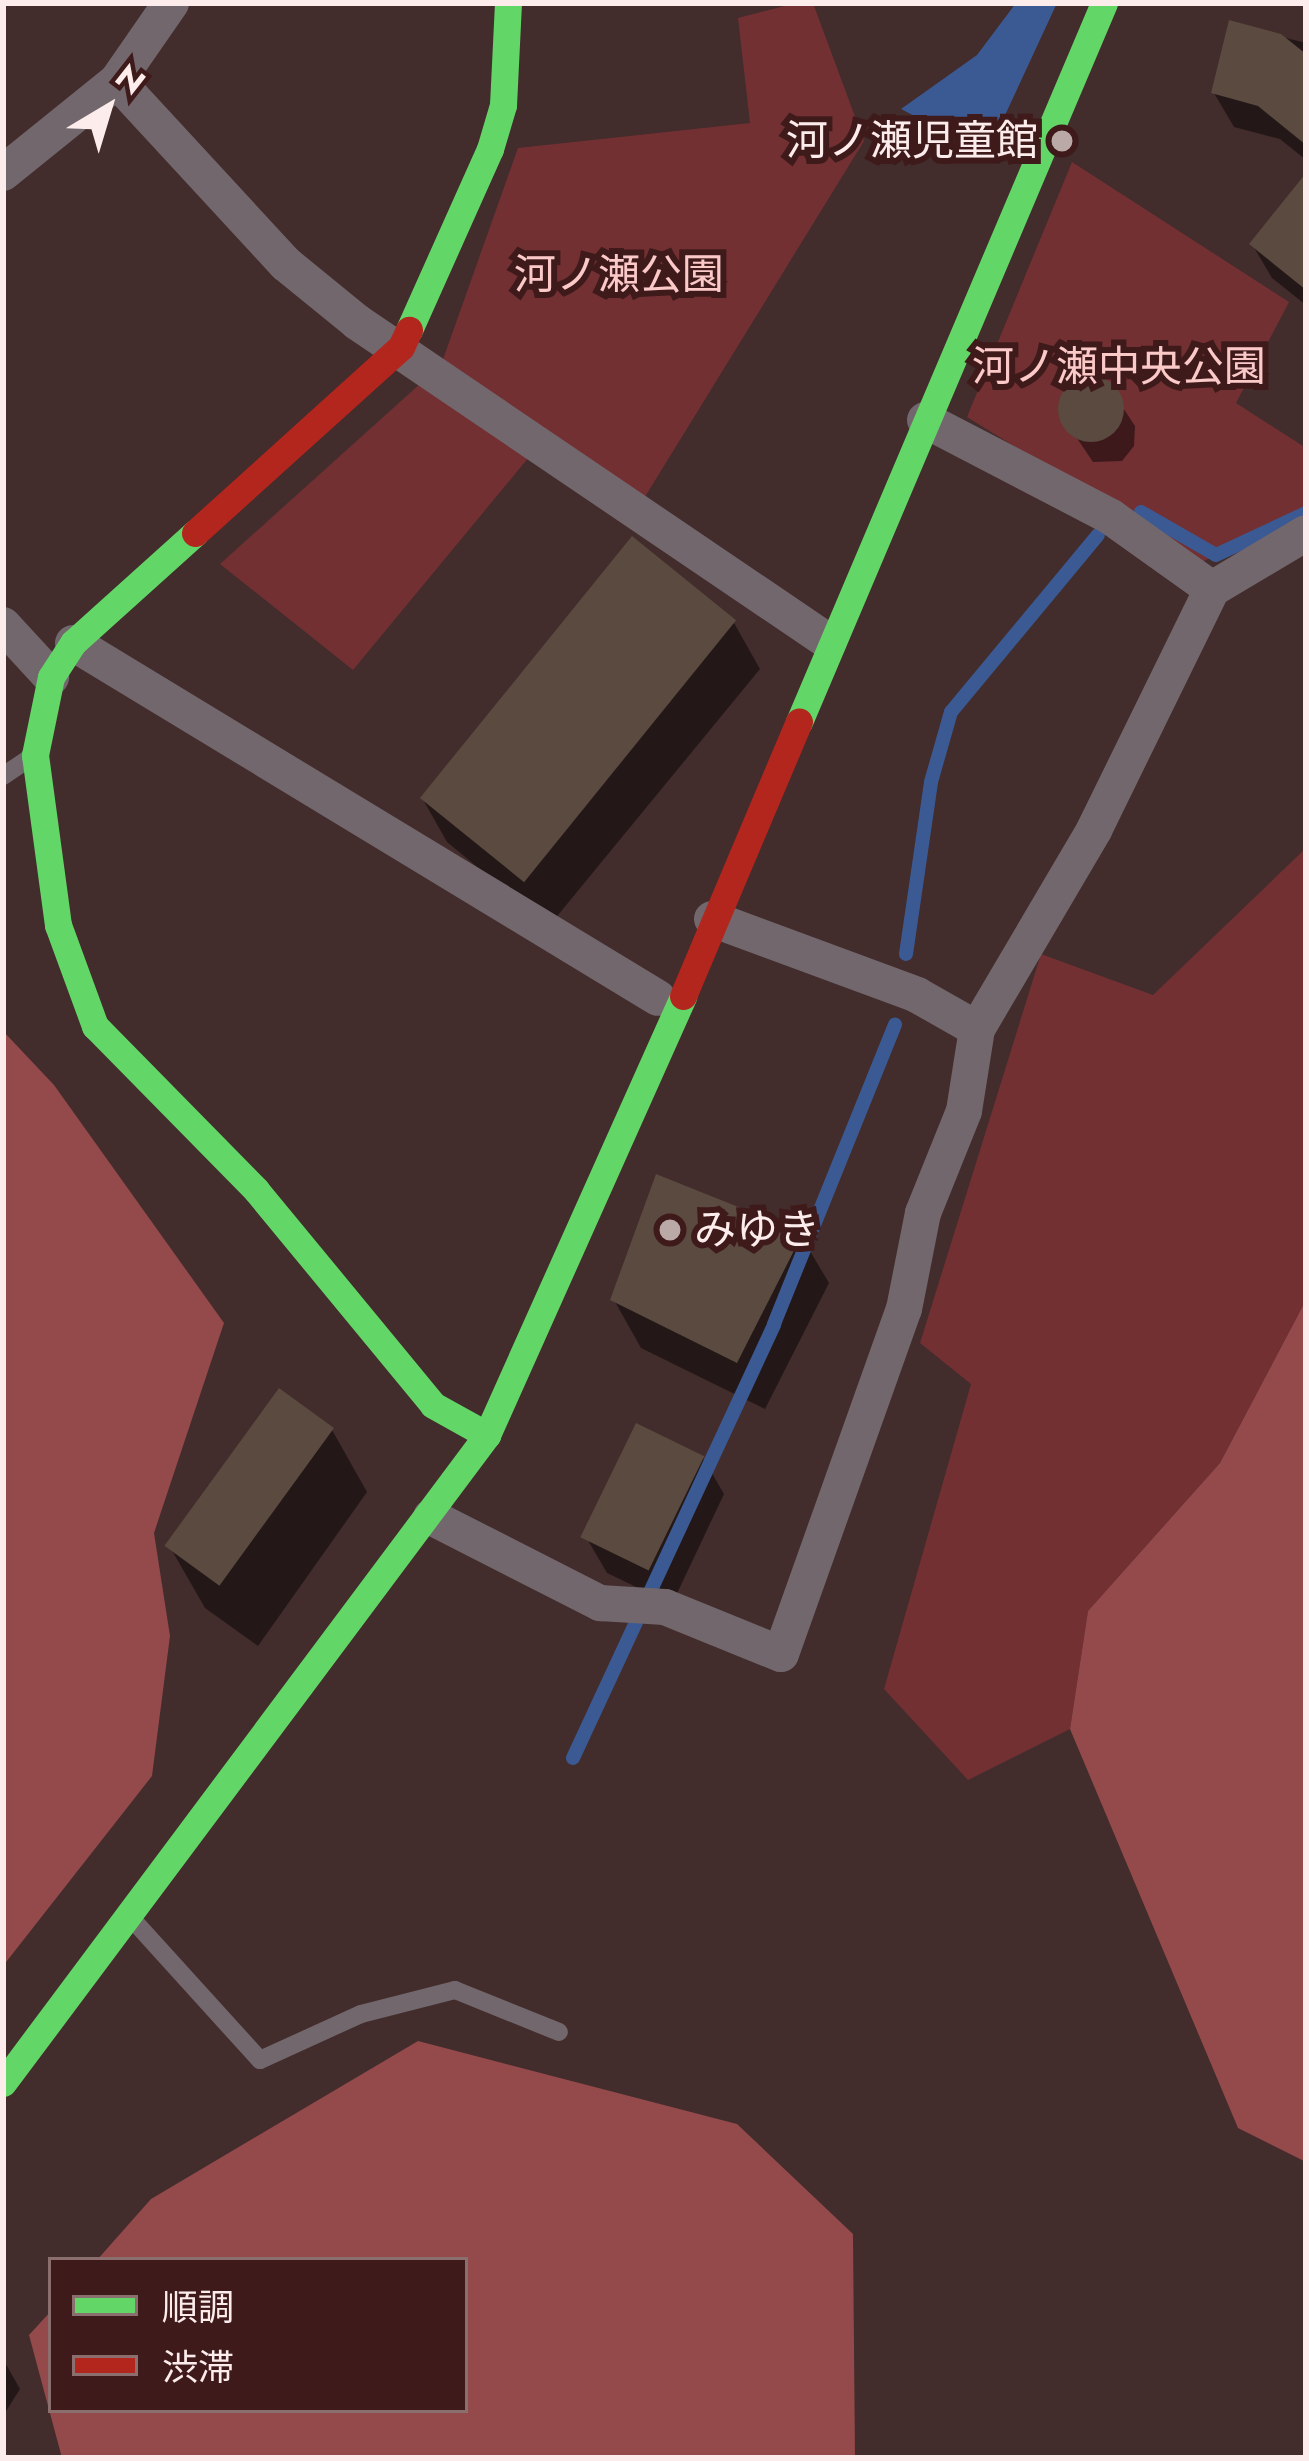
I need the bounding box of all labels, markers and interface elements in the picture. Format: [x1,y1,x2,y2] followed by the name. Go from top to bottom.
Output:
[48,48,168,168] north arrow
[106,53,155,106] text: N
[786,116,1038,166] place label: 河ノ瀬児童館
[1049,128,1075,154] marker: 河ノ瀬児童館
[514,250,724,300] park label: 河ノ瀬公園
[972,342,1266,392] park label: 河ノ瀬中央公園
[694,1205,820,1255] place label: みゆき
[657,1217,683,1243] marker: みゆき
[48,2257,468,2413] legend
[162,2281,234,2333] text: 順調
[162,2341,234,2393] text: 渋滞

